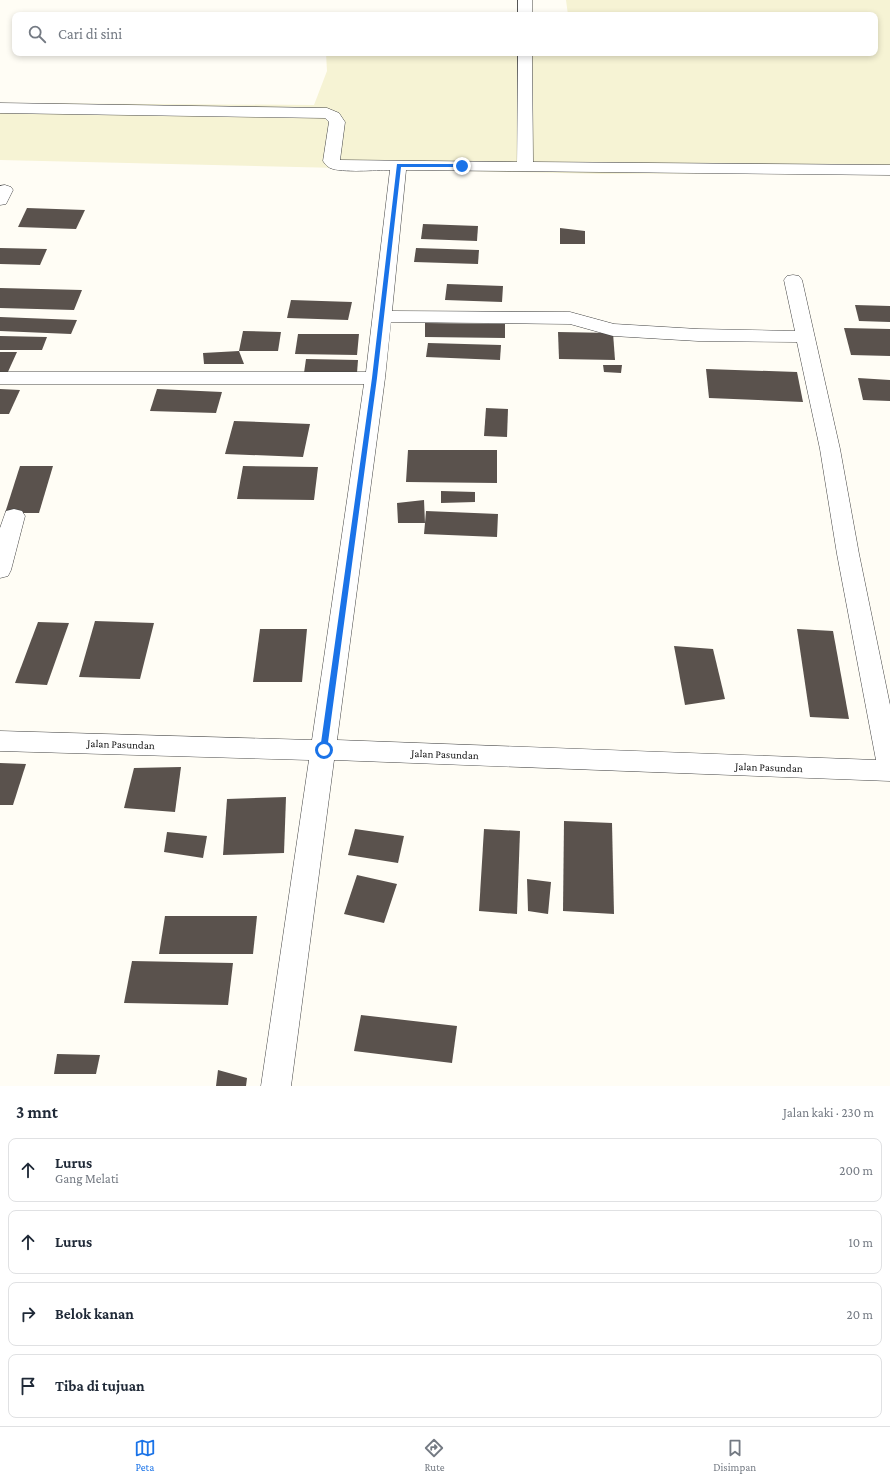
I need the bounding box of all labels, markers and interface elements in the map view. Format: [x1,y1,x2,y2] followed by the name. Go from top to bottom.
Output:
[12,12,878,56] search box
[26,23,48,45] icon: search
[58,26,122,42] text: Cari di sini
[453,157,471,175] route end
[86,737,155,752] street label: Jalan Pasundan
[315,741,333,759] route start
[410,747,479,762] street label: Jalan Pasundan
[734,760,803,775] street label: Jalan Pasundan
[16,1103,58,1122] text: 3 mnt
[783,1105,874,1120] text: Jalan kaki · 230 m
[55,1155,92,1171] text: Lurus
[17,1159,39,1181] icon: ahead
[839,1163,873,1178] text: 200 m
[55,1171,119,1186] text: Gang Melati
[17,1231,39,1253] icon: ahead
[55,1234,92,1250] text: Lurus
[848,1235,873,1250] text: 10 m
[17,1303,39,1325] icon: right
[55,1306,134,1322] text: Belok kanan
[847,1307,873,1322] text: 20 m
[17,1375,39,1397] icon: arrive
[55,1378,145,1394] text: Tiba di tujuan
[134,1437,156,1473] tab: Peta
[423,1437,445,1473] tab: Rute
[713,1437,756,1473] tab: Disimpan

